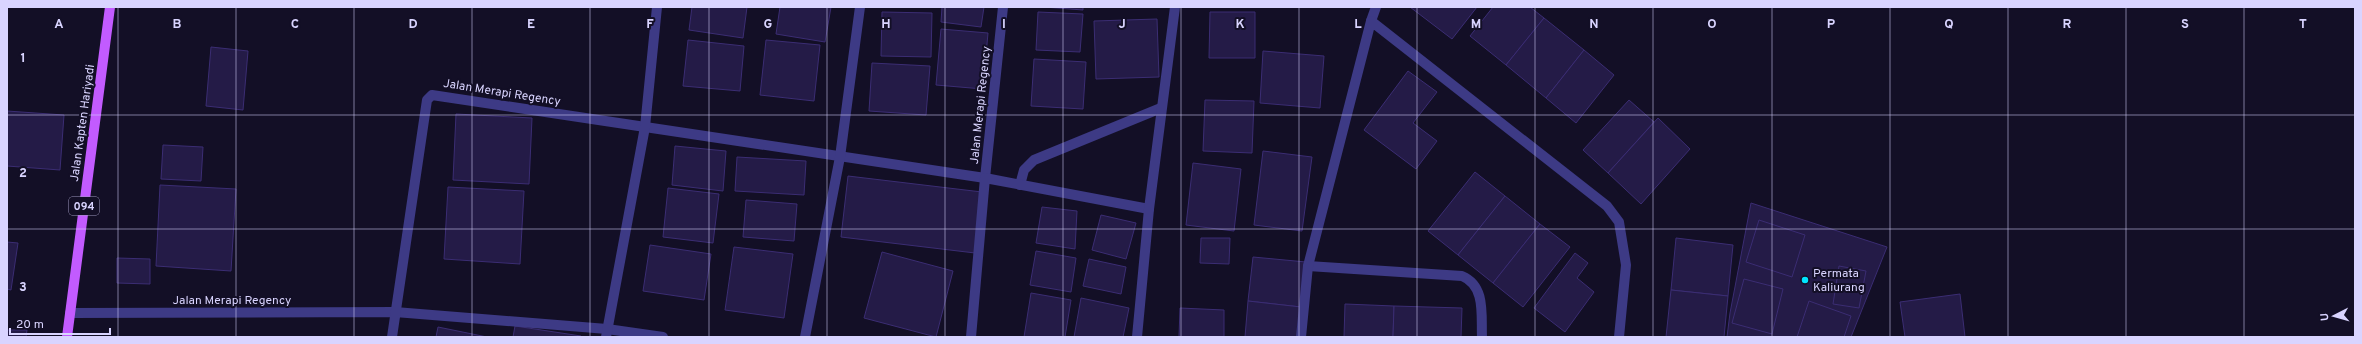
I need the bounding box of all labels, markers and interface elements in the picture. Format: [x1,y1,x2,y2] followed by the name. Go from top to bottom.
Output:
[54,17,64,33] text: A
[173,17,182,33] text: B
[291,17,299,33] text: C
[408,17,418,33] text: D
[527,17,535,33] text: E
[646,17,654,33] text: F
[764,17,773,33] text: G
[881,17,891,33] text: H
[1002,17,1006,33] text: I
[1118,17,1126,33] text: J
[1235,17,1245,33] text: K
[1354,17,1362,33] text: L
[1471,17,1481,33] text: M
[1589,17,1599,33] text: N
[1707,17,1717,33] text: O
[1827,17,1836,33] text: P
[1944,17,1954,33] text: Q
[2063,17,2072,33] text: R
[2181,17,2189,33] text: S
[2299,17,2307,33] text: T
[967,45,995,165] street label: Jalan Merapi Regency
[20,51,26,67] text: 1
[67,64,99,183] street label: Jalan Kapten Hariyadi
[442,76,562,110] street label: Jalan Merapi Regency
[19,166,27,182] text: 2
[69,197,99,215] road number: 094
[1813,266,1865,296] place label: Permata Kaliurang
[1800,275,1810,285] marker: Permata Kaliurang
[19,280,27,296] text: 3
[173,293,291,309] street label: Jalan Merapi Regency
[2314,296,2354,336] north arrow
[10,310,110,336] scale bar
[2318,312,2332,322] text: U
[16,317,44,333] text: 20 m

